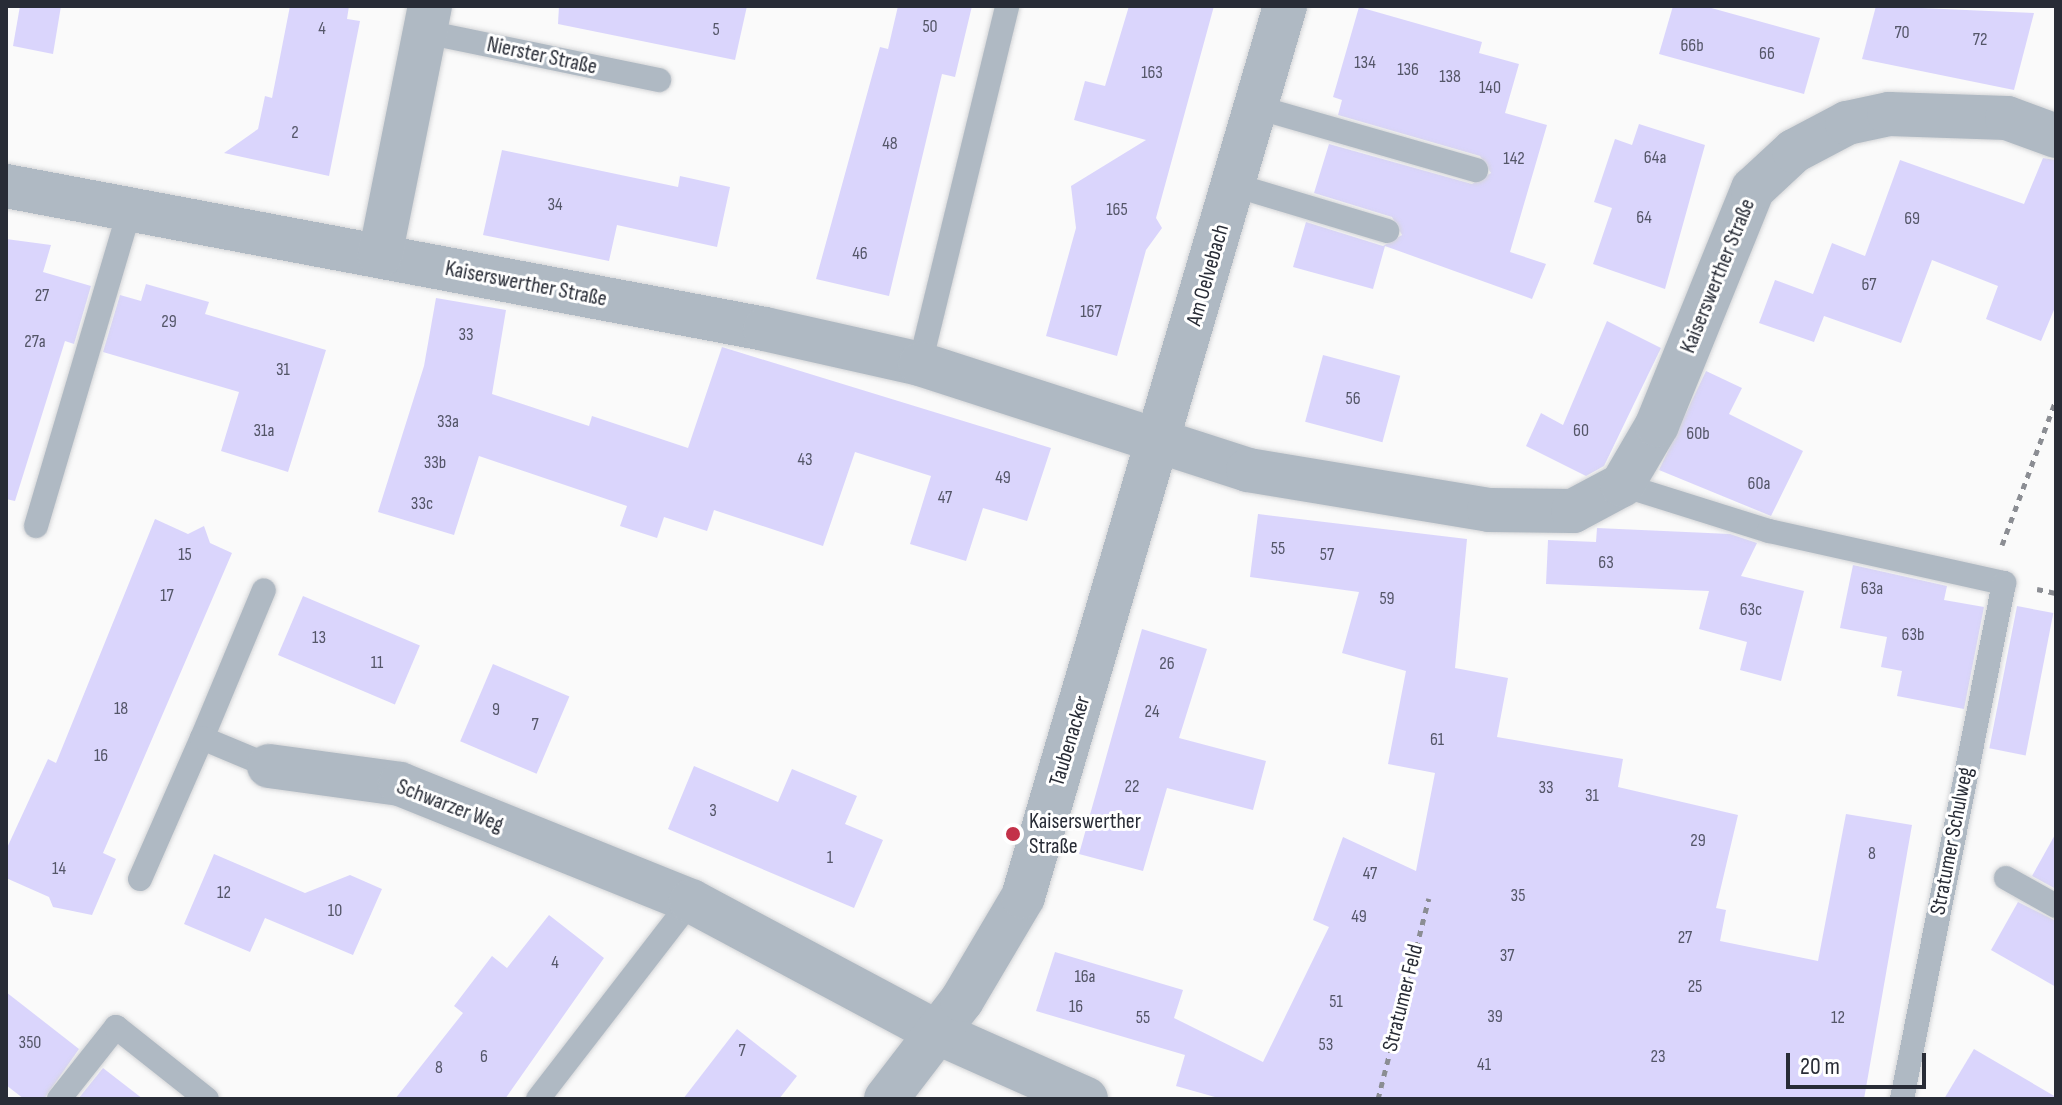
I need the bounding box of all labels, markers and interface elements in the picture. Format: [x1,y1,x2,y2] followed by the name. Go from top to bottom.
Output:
[922,16,938,38] house number: 50
[318,18,326,40] house number: 4
[712,19,720,41] house number: 5
[1894,22,1910,44] house number: 70
[1973,29,1987,51] house number: 72
[485,31,599,81] street label: Nierster Straße
[1680,35,1704,57] house number: 66b
[1759,43,1775,65] house number: 66
[1354,52,1376,74] house number: 134
[1397,59,1419,81] house number: 136
[1141,62,1163,84] house number: 163
[1439,66,1461,88] house number: 138
[1479,77,1501,99] house number: 140
[291,122,299,144] house number: 2
[882,133,898,155] house number: 48
[1644,147,1666,169] house number: 64a
[1503,148,1525,170] house number: 142
[547,194,563,216] house number: 34
[1675,195,1761,357] street label: Kaiserswerther Straße
[1106,199,1128,221] house number: 165
[1636,207,1652,229] house number: 64
[1904,208,1920,230] house number: 69
[1181,221,1235,329] street label: Am Oelvebach
[852,243,868,265] house number: 46
[443,255,609,313] street label: Kaiserswerther Straße
[1861,274,1877,296] house number: 67
[35,285,49,307] house number: 27
[1080,301,1102,323] house number: 167
[161,311,177,333] house number: 29
[458,324,474,346] house number: 33
[24,331,46,353] house number: 27a
[276,359,290,381] house number: 31
[1345,388,1361,410] house number: 56
[437,411,459,433] house number: 33a
[254,420,274,442] house number: 31a
[1573,420,1589,442] house number: 60
[1686,423,1710,445] house number: 60b
[797,449,813,471] house number: 43
[424,452,446,474] house number: 33b
[995,467,1011,489] house number: 49
[1748,473,1770,495] house number: 60a
[938,487,952,509] house number: 47
[411,493,433,515] house number: 33c
[1271,538,1285,560] house number: 55
[178,544,192,566] house number: 15
[1320,544,1334,566] house number: 57
[1598,552,1614,574] house number: 63
[1861,578,1883,600] house number: 63a
[160,585,174,607] house number: 17
[1379,588,1395,610] house number: 59
[1740,599,1762,621] house number: 63c
[1902,624,1924,646] house number: 63b
[312,627,326,649] house number: 13
[371,652,383,674] house number: 11
[1159,653,1175,675] house number: 26
[1044,693,1096,789] street label: Taubenacker
[114,698,128,720] house number: 18
[492,699,500,721] house number: 9
[1145,701,1159,723] house number: 24
[531,714,539,736] house number: 7
[1430,729,1444,751] house number: 61
[94,745,108,767] house number: 16
[1925,765,1979,917] street label: Stratumer Schulweg
[393,774,507,838] street label: Schwarzer Weg
[1125,776,1139,798] house number: 22
[1538,777,1554,799] house number: 33
[1585,785,1599,807] house number: 31
[709,800,717,822] house number: 3
[1029,808,1141,860] place label: Kaiserswerther Straße
[1004,825,1022,843] marker: Kaiserswerther Straße
[1690,830,1706,852] house number: 29
[1868,843,1876,865] house number: 8
[827,847,833,869] house number: 1
[52,858,66,880] house number: 14
[1363,863,1377,885] house number: 47
[217,882,231,904] house number: 12
[1511,885,1525,907] house number: 35
[328,900,342,922] house number: 10
[1351,906,1367,928] house number: 49
[1678,927,1692,949] house number: 27
[1377,942,1429,1054] street label: Stratumer Feld
[1500,945,1514,967] house number: 37
[551,952,559,974] house number: 4
[1074,966,1096,988] house number: 16a
[1688,976,1702,998] house number: 25
[1329,991,1343,1013] house number: 51
[1069,996,1083,1018] house number: 16
[1487,1006,1503,1028] house number: 39
[1136,1007,1150,1029] house number: 55
[1831,1007,1845,1029] house number: 12
[19,1032,41,1054] house number: 350
[1319,1034,1333,1056] house number: 53
[1790,1037,1930,1087] scale bar
[738,1040,746,1062] house number: 7
[480,1046,488,1068] house number: 6
[1651,1046,1665,1068] house number: 23
[1800,1052,1840,1081] text: 20 m
[1477,1054,1491,1076] house number: 41
[435,1057,443,1079] house number: 8

